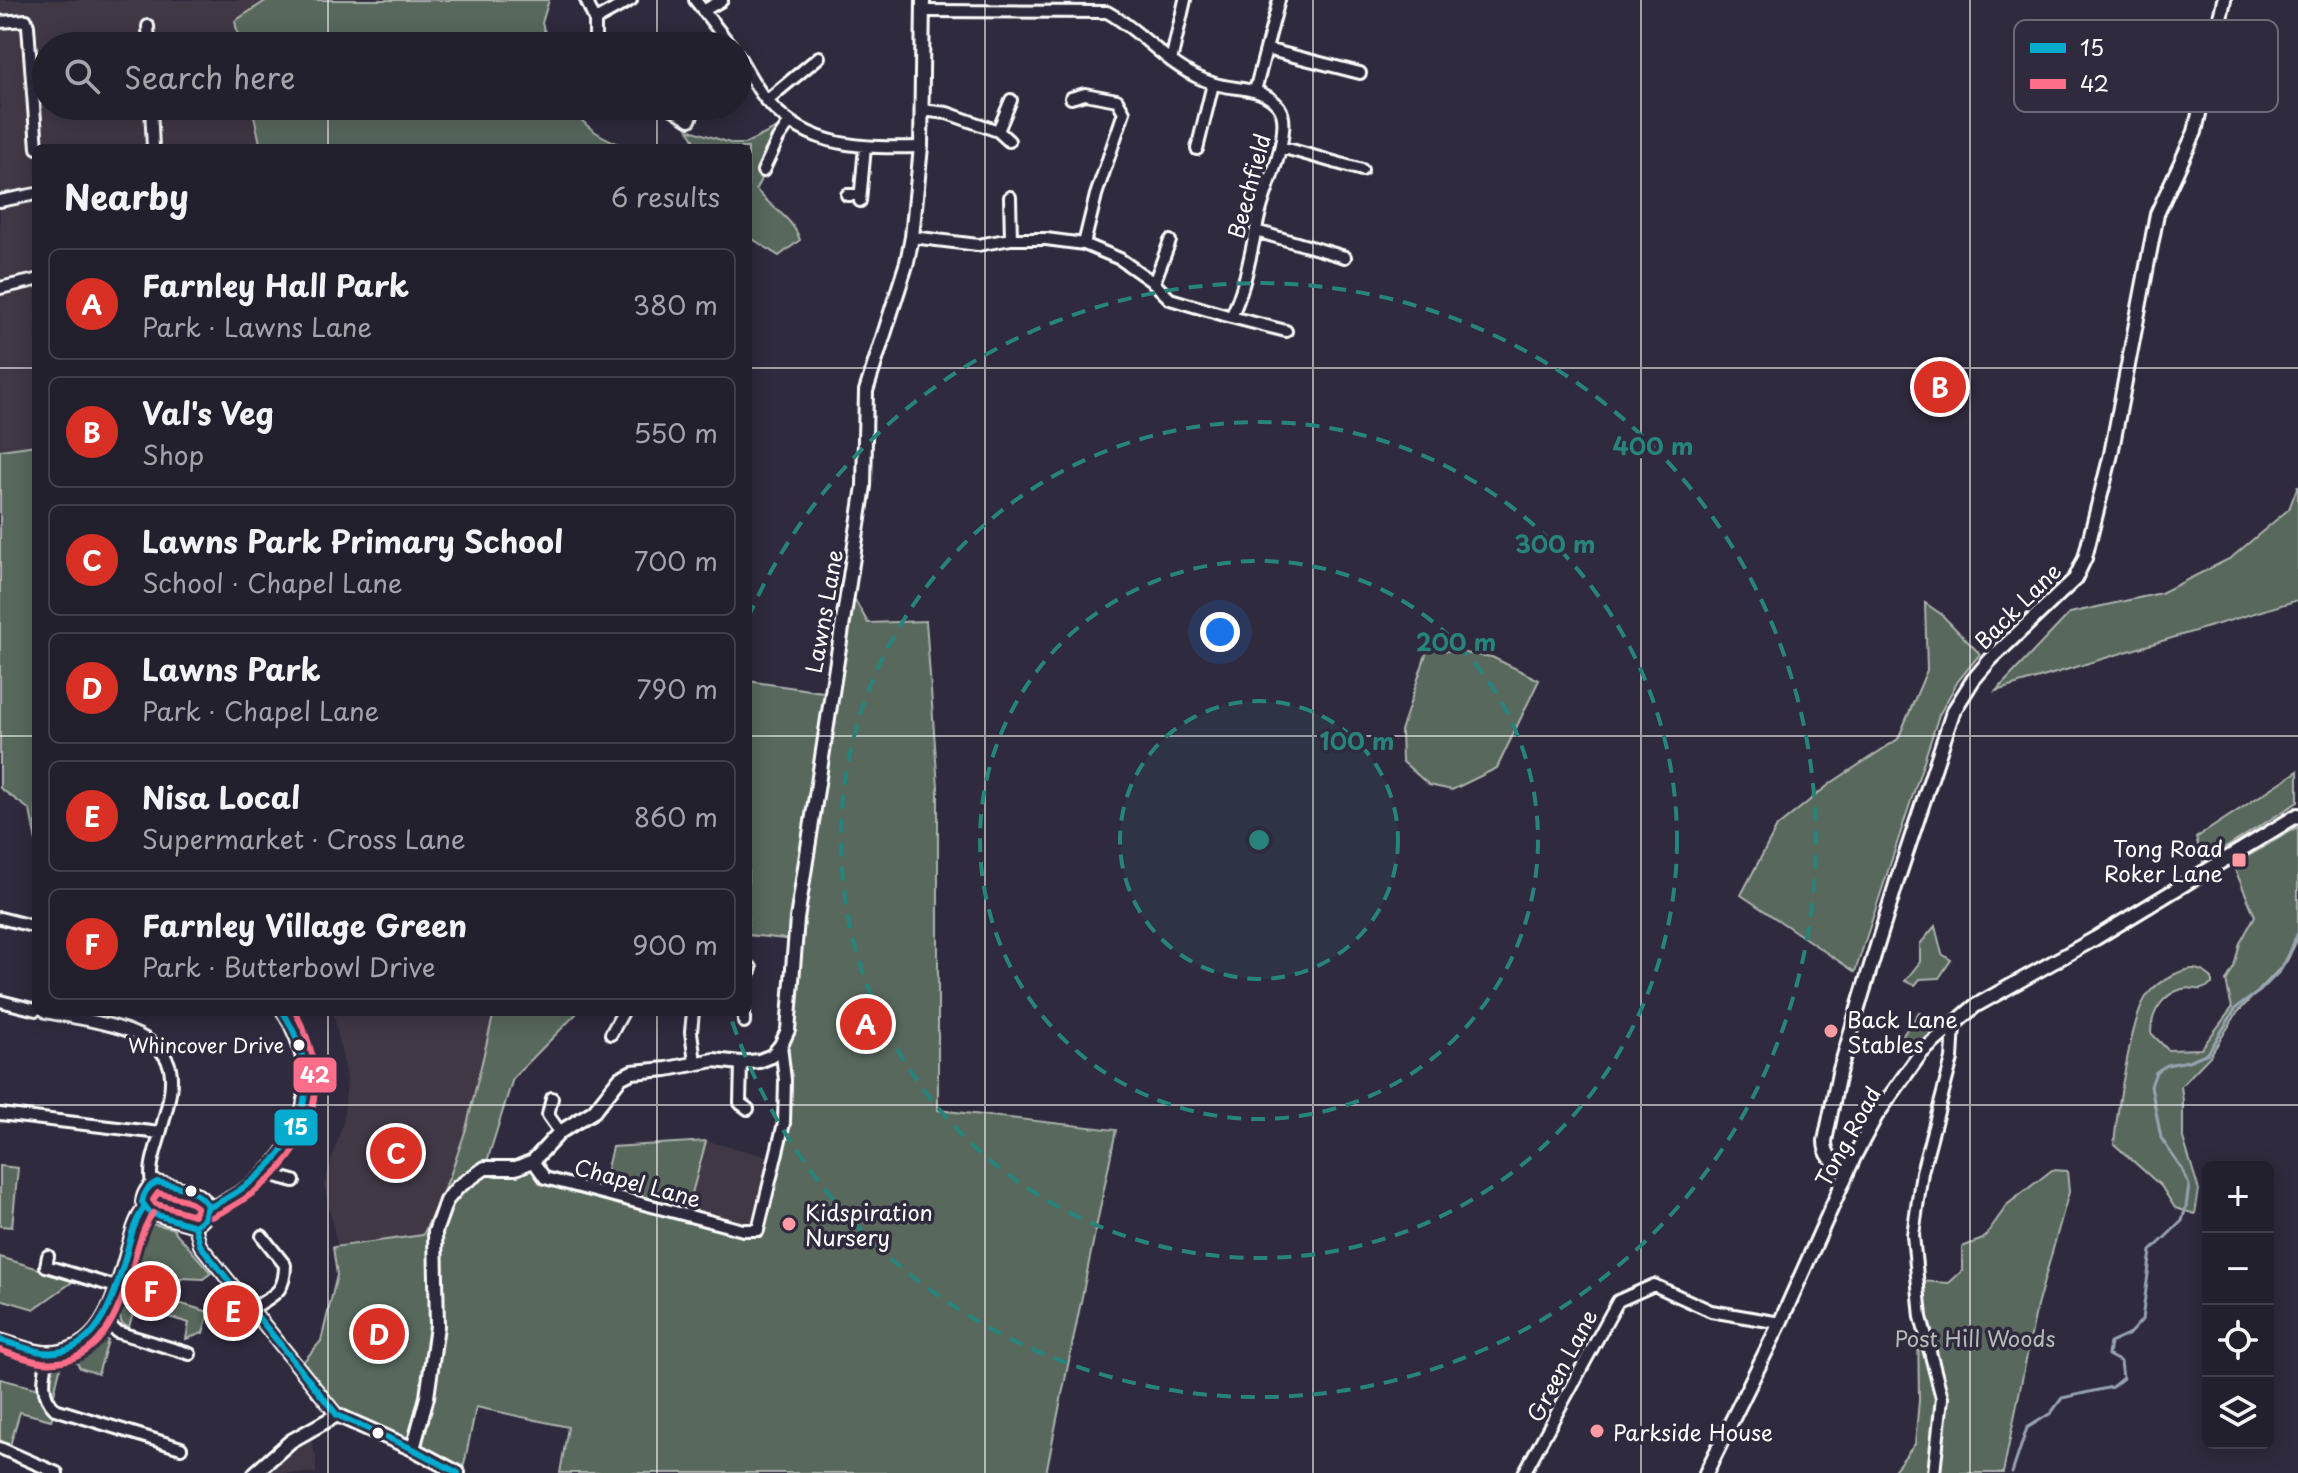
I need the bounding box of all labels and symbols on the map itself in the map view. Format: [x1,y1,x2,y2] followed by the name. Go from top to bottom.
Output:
[2014,20,2278,112] legend
[2080,30,2104,63] text: 15
[2080,66,2109,99] text: 42
[1218,130,1278,242] street label: Beechfield
[1914,357,1966,417] pin: B
[1612,427,1694,463] text: 400 m
[1514,525,1596,561] text: 300 m
[796,546,850,676] street label: Lawns Lane
[1966,554,2068,656] street label: Back Lane
[1200,612,1240,652] your location
[1416,623,1496,659] text: 200 m
[1320,722,1394,758] text: 100 m
[1245,826,1273,854] centre of rings
[2104,831,2223,889] place label: Tong Road Roker Lane
[2230,851,2248,869] marker: Tong Road Roker Lane
[840,994,892,1054] pin: A
[1847,1002,1958,1060] place label: Back Lane Stables
[1822,1022,1840,1040] marker: Back Lane Stables
[128,1030,284,1060] place label: Whincover Drive
[291,1037,307,1053] marker: Whincover Drive
[292,1056,338,1094] line badge: 42
[300,1057,330,1090] text: 42
[1806,1080,1888,1192] street label: Tong Road
[273,1108,319,1147] line badge: 15
[284,1109,308,1142] text: 15
[370,1123,422,1183] pin: C
[571,1149,705,1215] street label: Chapel Lane
[183,1183,199,1199] unlabelled marker
[805,1195,933,1253] place label: Kidspiration Nursery
[780,1215,798,1233] marker: Kidspiration Nursery
[125,1261,177,1321] pin: F
[207,1281,259,1341] pin: E
[1517,1303,1605,1427] street label: Green Lane
[353,1304,405,1364] pin: D
[1895,1321,2055,1354] park label: Post Hill Woods
[1613,1415,1773,1448] place label: Parkside House
[1588,1422,1606,1440] marker: Parkside House
[370,1425,386,1441] unlabelled marker

